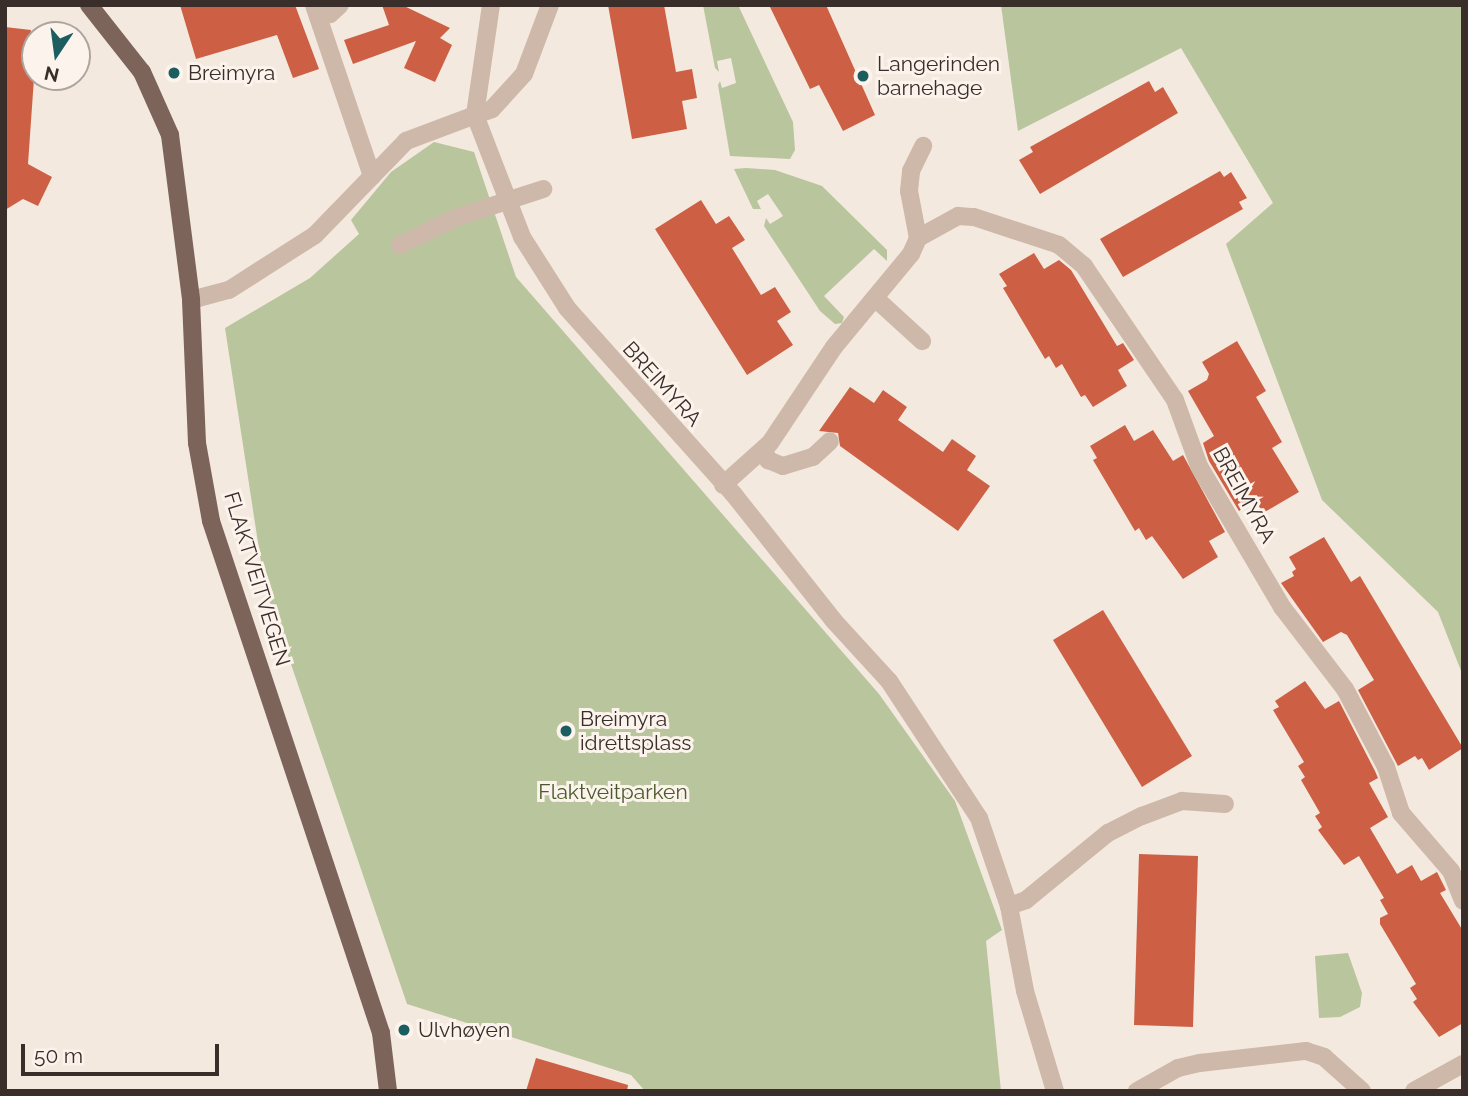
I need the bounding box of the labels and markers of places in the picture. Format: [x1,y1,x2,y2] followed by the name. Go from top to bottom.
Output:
[877,51,1000,101] place label: Langerinden barnehage
[188,60,275,86] place label: Breimyra
[166,65,182,81] marker: Breimyra
[855,68,871,84] marker: Langerinden barnehage
[580,706,692,756] place label: Breimyra idrettsplass
[558,723,574,739] marker: Breimyra idrettsplass
[418,1017,510,1043] place label: Ulvhøyen
[396,1022,412,1038] marker: Ulvhøyen

